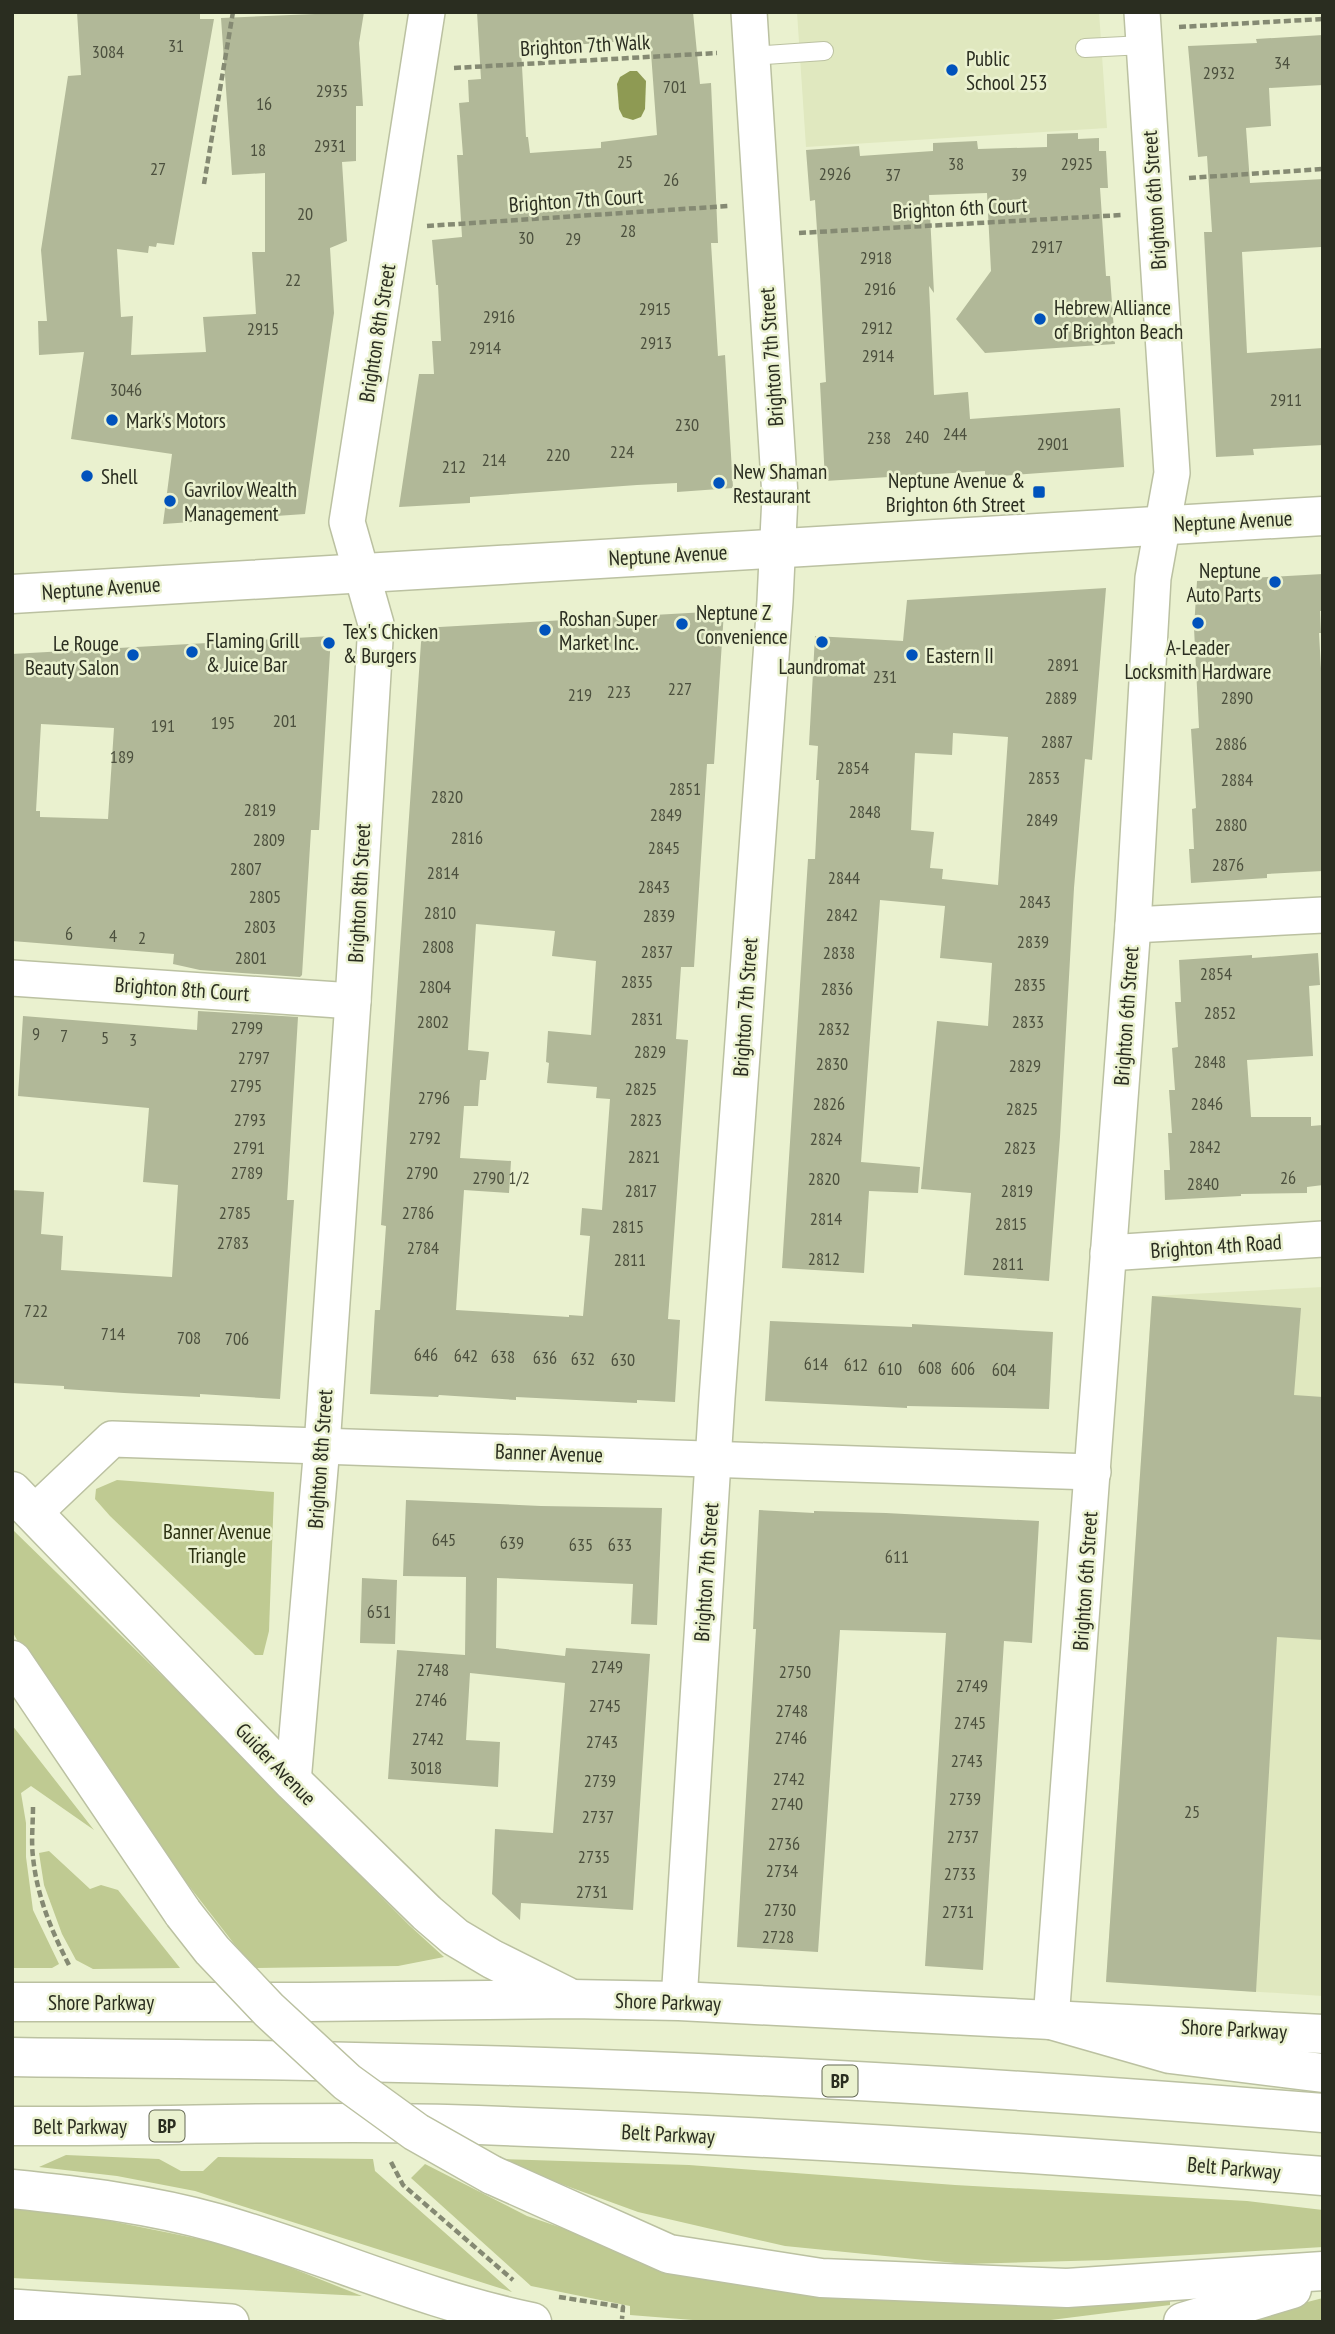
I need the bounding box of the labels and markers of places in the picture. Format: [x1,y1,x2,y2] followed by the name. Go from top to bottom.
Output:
[966,45,1048,96] place label: Public School 253
[944,62,960,78] marker: Public School 253
[1054,294,1183,345] place label: Hebrew Alliance of Brighton Beach
[1032,311,1048,327] marker: Hebrew Alliance of Brighton Beach
[126,407,226,434] place label: Mark's Motors
[104,412,120,428] marker: Mark's Motors
[733,458,827,509] place label: New Shaman Restaurant
[101,463,138,490] place label: Shell
[886,467,1025,518] place label: Neptune Avenue & Brighton 6th Street
[79,468,95,484] marker: Shell
[711,475,727,491] marker: New Shaman Restaurant
[184,476,297,527] place label: Gavrilov Wealth Management
[1031,484,1047,500] marker: Neptune Avenue & Brighton 6th Street
[162,493,178,509] marker: Gavrilov Wealth Management
[1186,557,1261,608] place label: Neptune Auto Parts
[1267,574,1283,590] marker: Neptune Auto Parts
[696,599,788,650] place label: Neptune Z Convenience
[559,605,658,656] place label: Roshan Super Market Inc.
[1190,615,1206,631] marker: A-Leader Locksmith Hardware
[674,616,690,632] marker: Neptune Z Convenience
[343,618,438,669] place label: Tex's Chicken & Burgers
[537,622,553,638] marker: Roshan Super Market Inc.
[206,627,299,678] place label: Flaming Grill & Juice Bar
[25,630,119,681] place label: Le Rouge Beauty Salon
[814,634,830,650] marker: Laundromat
[1125,634,1272,685] place label: A-Leader Locksmith Hardware
[321,635,337,651] marker: Tex's Chicken & Burgers
[926,642,994,669] place label: Eastern II
[184,644,200,660] marker: Flaming Grill & Juice Bar
[125,647,141,663] marker: Le Rouge Beauty Salon
[904,647,920,663] marker: Eastern II
[779,653,866,680] place label: Laundromat

